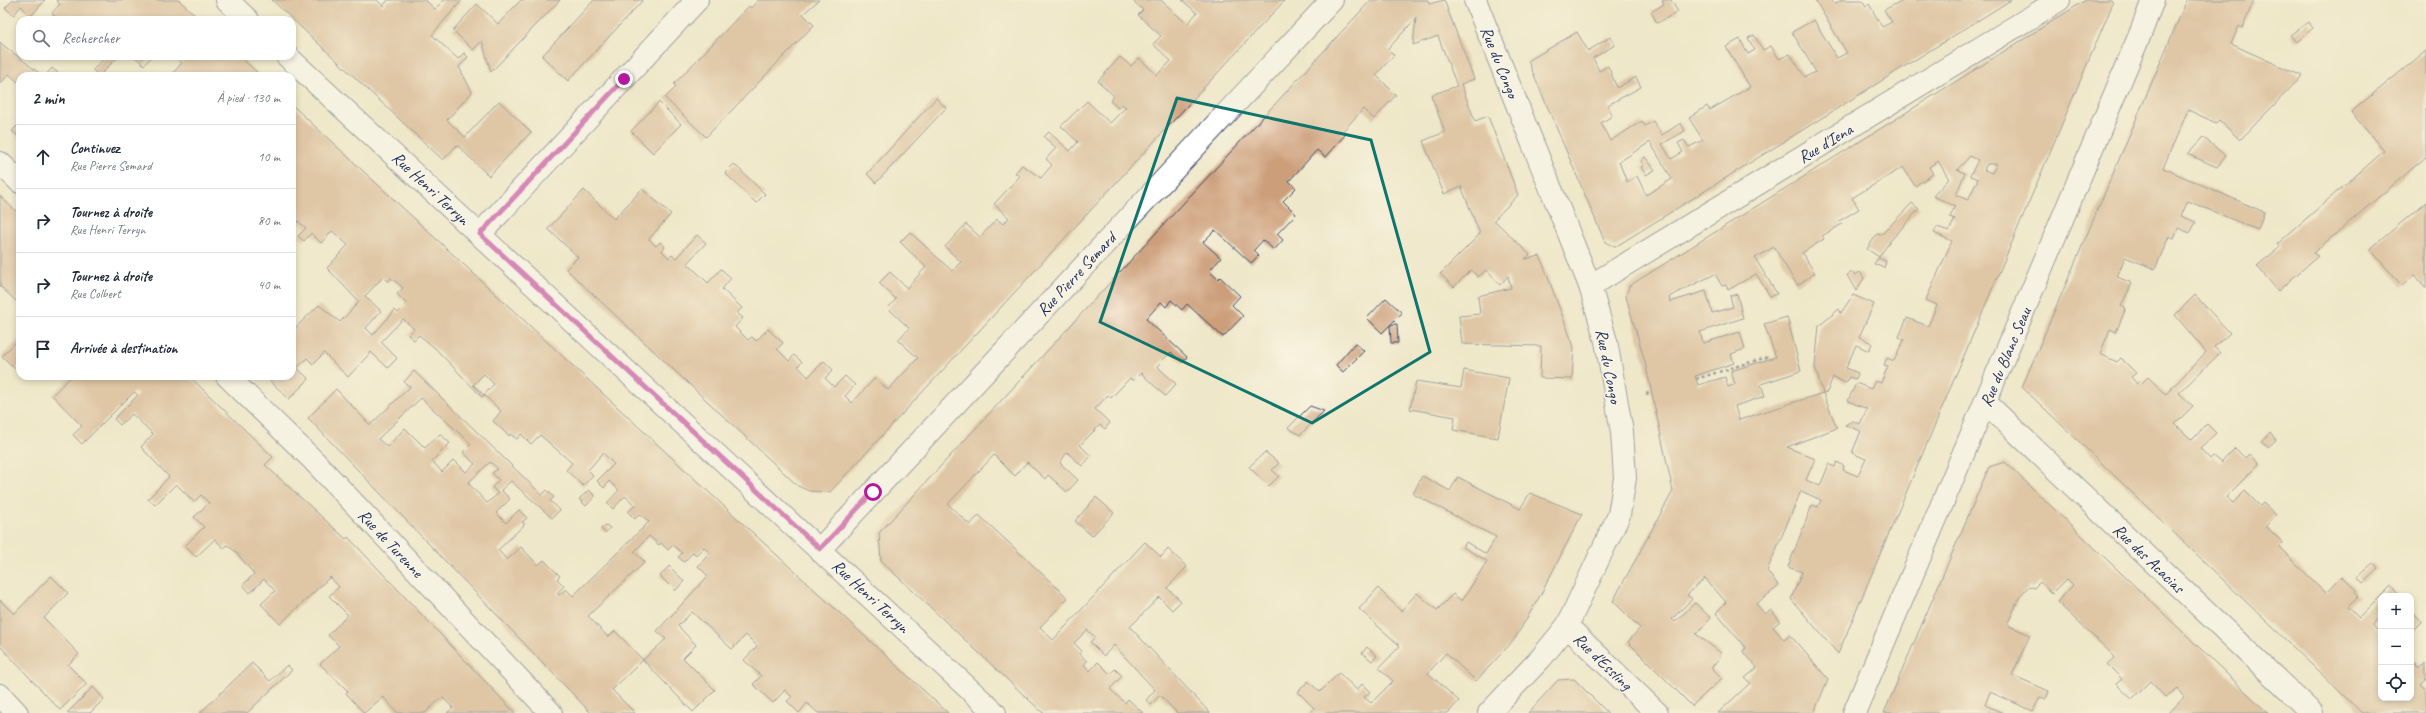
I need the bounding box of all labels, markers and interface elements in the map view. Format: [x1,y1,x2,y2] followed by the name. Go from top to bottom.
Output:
[16,16,296,60] search box
[1476,23,1524,103] street label: Rue du Congo
[30,27,52,49] icon: search
[62,29,120,48] text: Rechercher
[615,70,633,88] route end
[32,88,65,109] text: 2 min
[217,90,280,106] text: À pied · 130 m
[1794,118,1857,168] street label: Rue d'Iena
[70,139,120,158] text: Continuez
[32,146,54,168] icon: ahead
[387,147,475,231] street label: Rue Henri Terryn
[258,149,280,165] text: 10 m
[70,158,152,174] text: Rue Pierre Semard
[70,203,152,222] text: Tournez à droite
[32,210,54,232] icon: right
[258,213,280,229] text: 80 m
[70,222,145,238] text: Rue Henri Terryn
[1032,226,1123,321] street label: Rue Pierre Semard
[70,267,152,286] text: Tournez à droite
[32,274,54,296] icon: right
[258,277,280,293] text: 40 m
[70,286,121,302] text: Rue Colbert
[1975,303,2036,410] street label: Rue du Blanc Seau
[1591,327,1626,407] street label: Rue du Congo
[32,338,54,360] icon: arrive
[70,339,178,358] text: Arrivée à destination
[864,483,882,501] route start
[354,505,429,583] street label: Rue de Turenne
[2109,519,2190,598] street label: Rue des Acacias
[827,555,915,639] street label: Rue Henri Terryn
[2378,593,2414,701] map controls
[2378,593,2414,629] button: +
[1569,628,1638,696] street label: Rue d'Essling
[2378,629,2414,665] button: −
[2378,665,2414,701] button: locate

